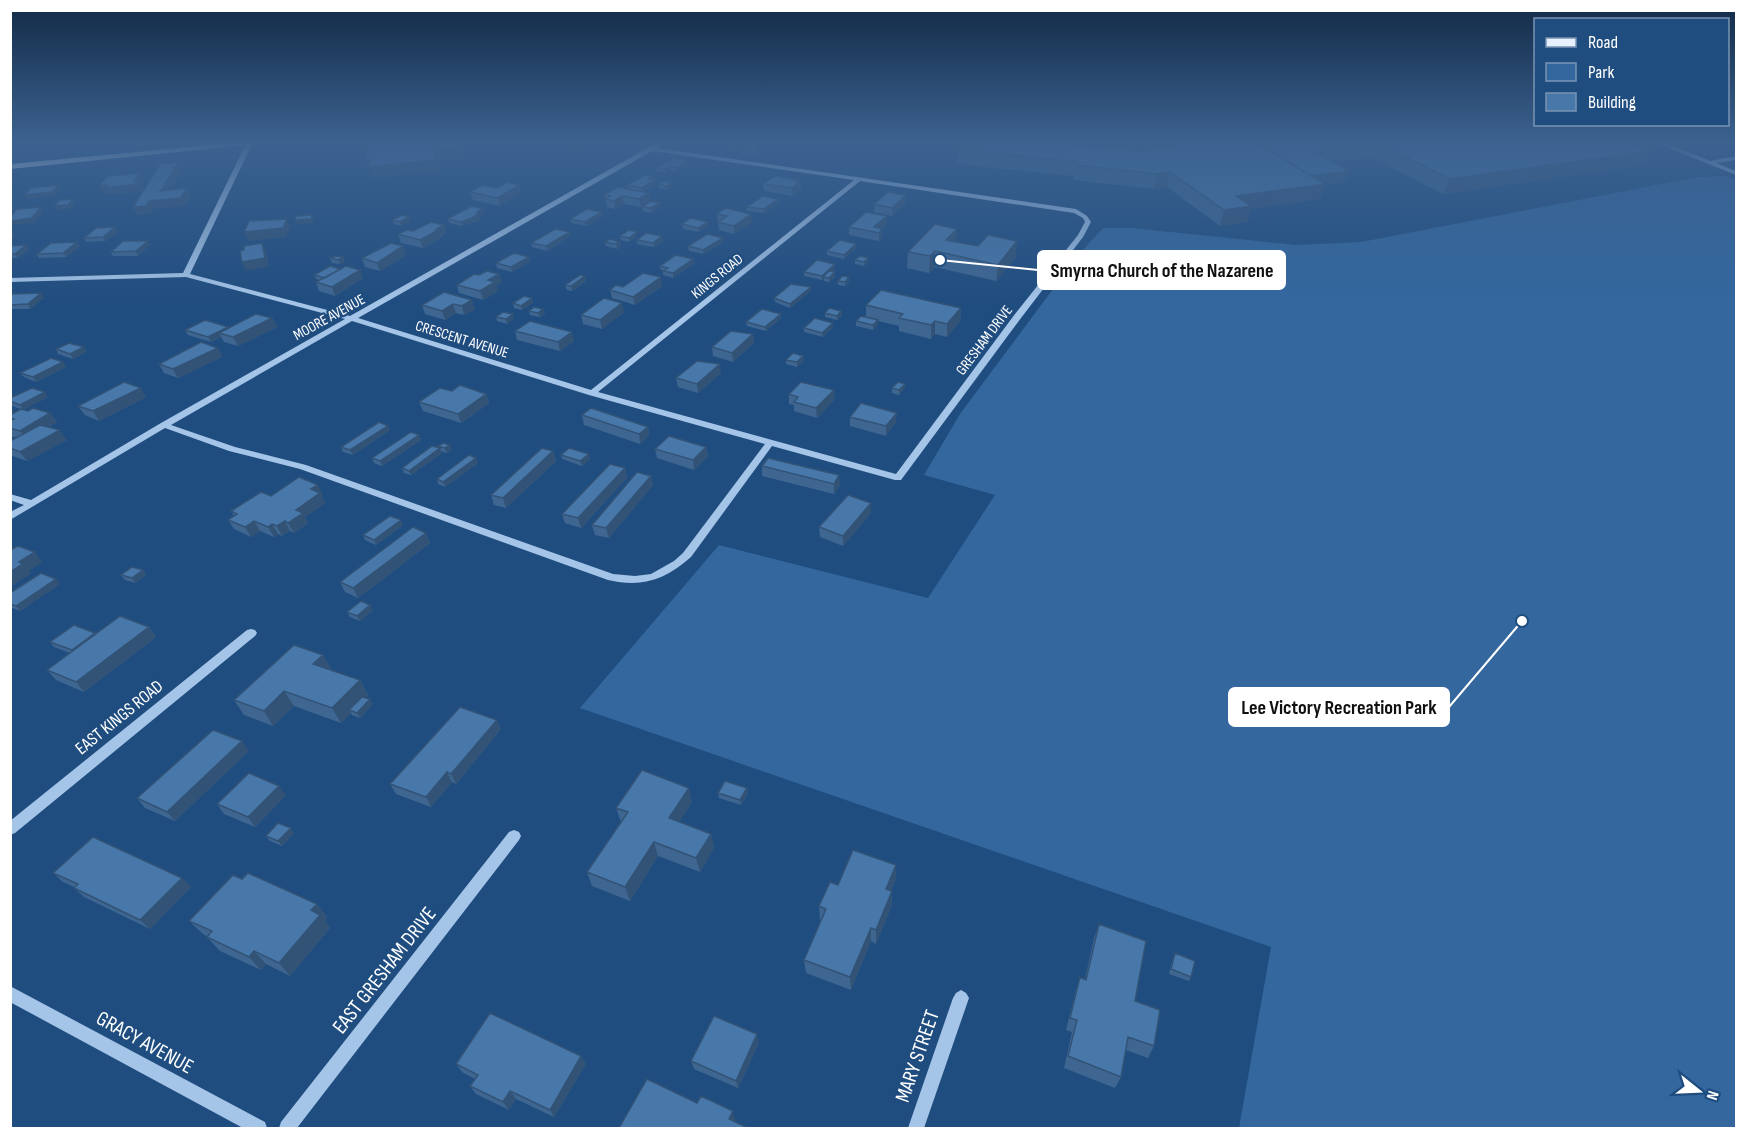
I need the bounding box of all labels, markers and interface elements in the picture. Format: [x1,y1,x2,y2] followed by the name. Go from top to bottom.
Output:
[1534,18,1729,126] legend
[1588,32,1618,53] text: Road
[1588,62,1614,83] text: Park
[1588,92,1636,113] text: Building
[687,250,747,303] street label: KINGS ROAD
[1038,251,1285,289] callout: Smyrna Church of the Nazarene
[1050,259,1274,283] text: Smyrna Church of the Nazarene
[290,290,369,345] street label: MOORE AVENUE
[952,302,1017,379] street label: GRESHAM DRIVE
[413,316,511,363] street label: CRESCENT AVENUE
[71,676,167,759] street label: EAST KINGS ROAD
[1229,688,1449,726] callout: Lee Victory Recreation Park
[1241,696,1437,720] text: Lee Victory Recreation Park
[327,902,442,1039] street label: EAST GRESHAM DRIVE
[92,1006,198,1079] street label: GRACY AVENUE
[890,1006,945,1106] street label: MARY STREET
[1669,1061,1729,1121] north arrow
[1701,1088,1722,1102] text: N

